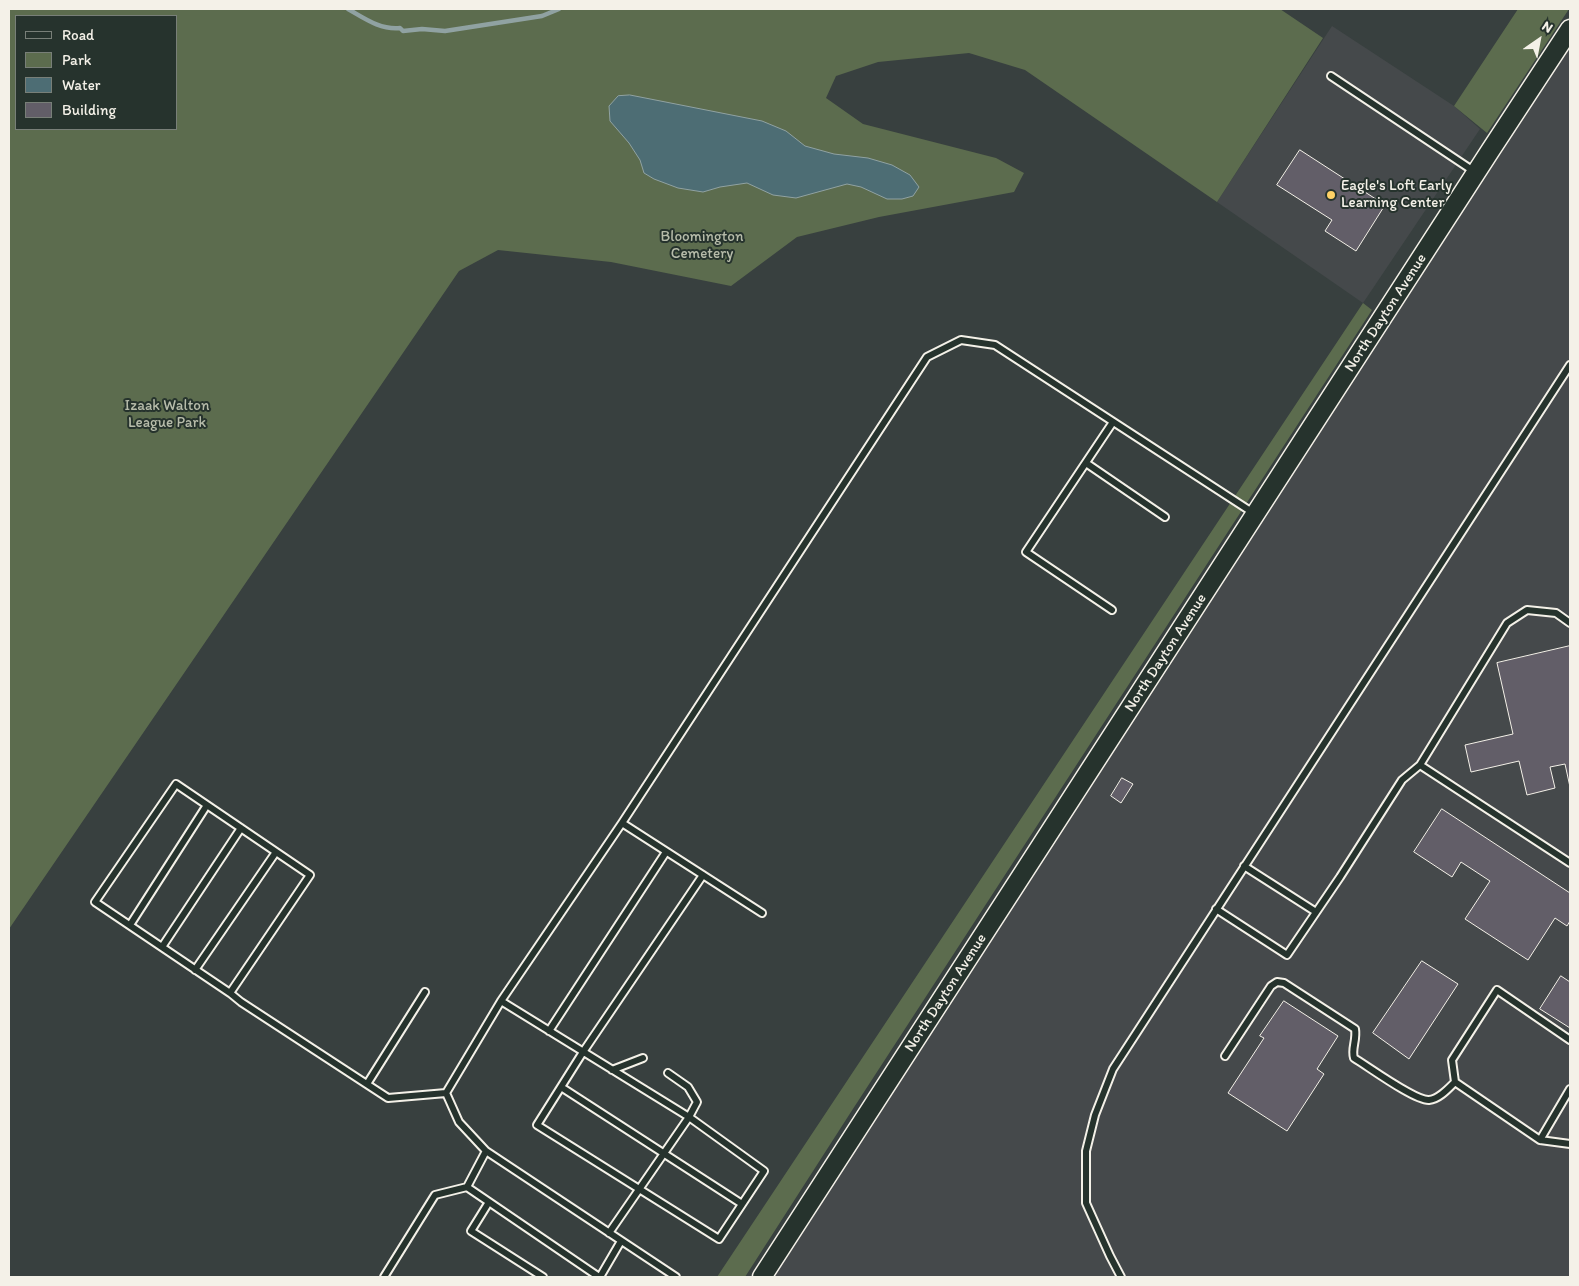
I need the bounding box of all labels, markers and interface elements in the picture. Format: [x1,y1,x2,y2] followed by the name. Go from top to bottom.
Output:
[15,15,178,130] legend
[1514,15,1564,65] north arrow
[1539,17,1556,37] text: N
[62,26,94,44] text: Road
[62,51,92,69] text: Park
[62,76,100,94] text: Water
[62,101,116,119] text: Building
[1341,177,1452,212] place label: Eagle's Loft Early Learning Center
[1325,189,1337,201] marker: Eagle's Loft Early Learning Center
[660,228,744,263] park label: Bloomington Cemetery
[1341,250,1431,376] street label: North Dayton Avenue
[125,397,209,432] park label: Izaak Walton League Park
[1121,590,1211,716] street label: North Dayton Avenue
[901,930,991,1056] street label: North Dayton Avenue

